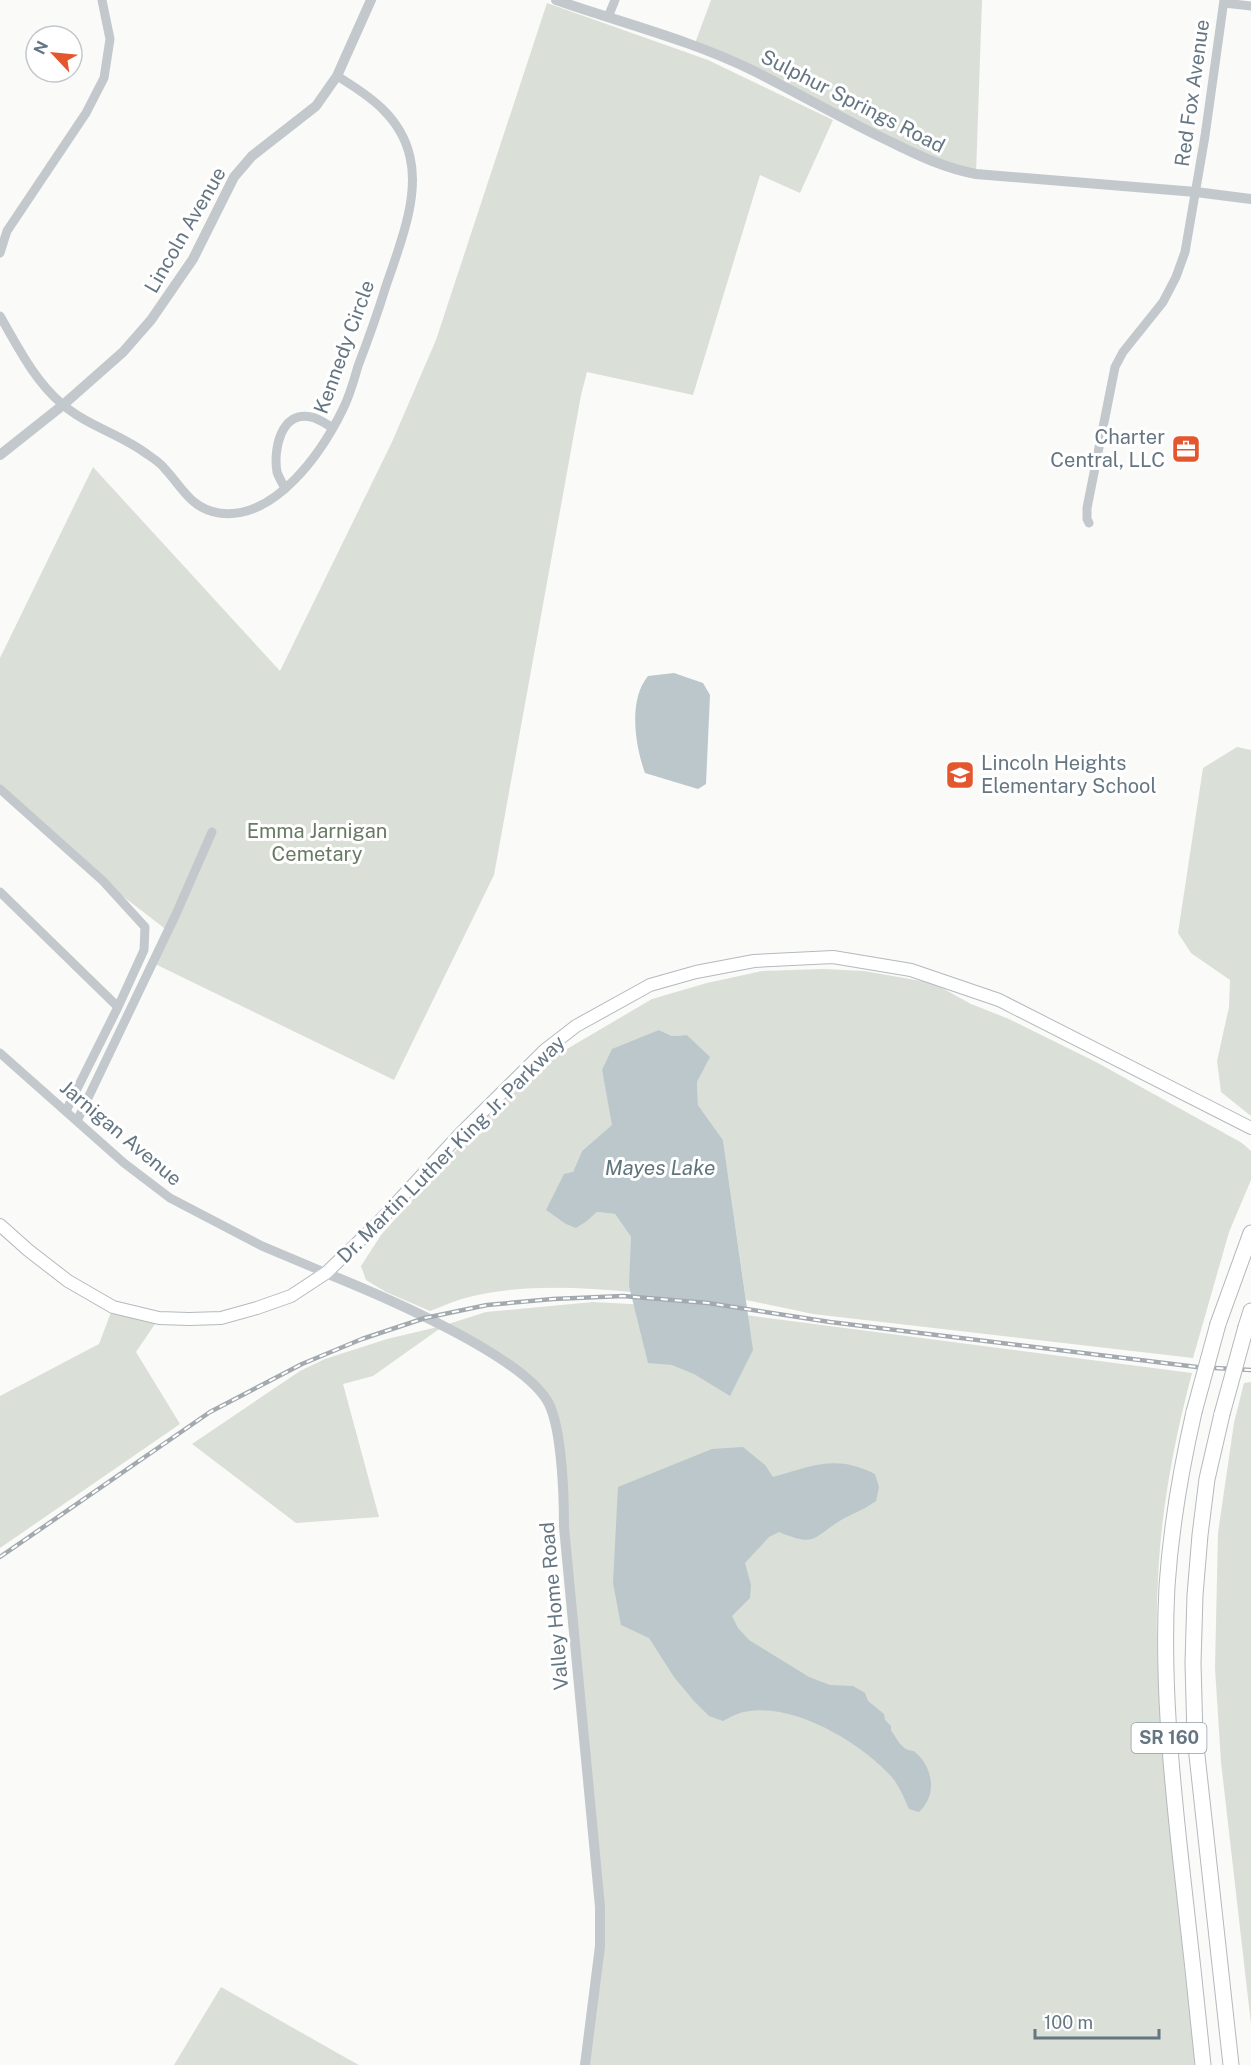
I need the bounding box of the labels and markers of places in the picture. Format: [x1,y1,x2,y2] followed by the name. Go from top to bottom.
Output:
[1050,425,1165,472] place label: Charter Central, LLC
[1170,433,1202,465] office icon: Charter Central, LLC
[981,751,1156,798] place label: Lincoln Heights Elementary School
[944,759,976,791] school or university icon: Lincoln Heights Elementary School

